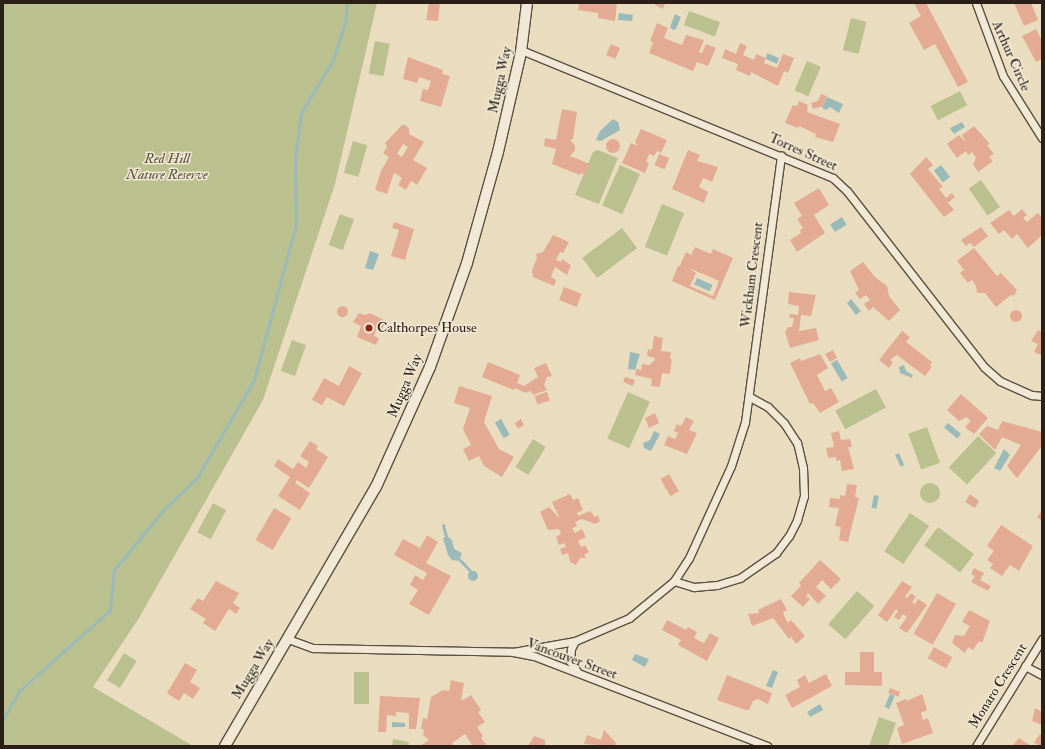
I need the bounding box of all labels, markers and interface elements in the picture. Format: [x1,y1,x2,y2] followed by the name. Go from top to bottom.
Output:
[988,18,1034,94] street label: Arthur Circle
[485,45,515,115] street label: Mugga Way
[766,129,840,175] street label: Torres Street
[126,151,208,184] park label: Red Hill Nature Reserve
[737,221,767,329] street label: Wickham Crescent
[377,320,477,336] place label: Calthorpes House
[364,323,374,333] marker: Calthorpes House
[384,351,426,421] street label: Mugga Way
[525,635,619,683] street label: Vancouver Street
[228,636,278,702] street label: Mugga Way
[965,640,1031,732] street label: Monaro Crescent

